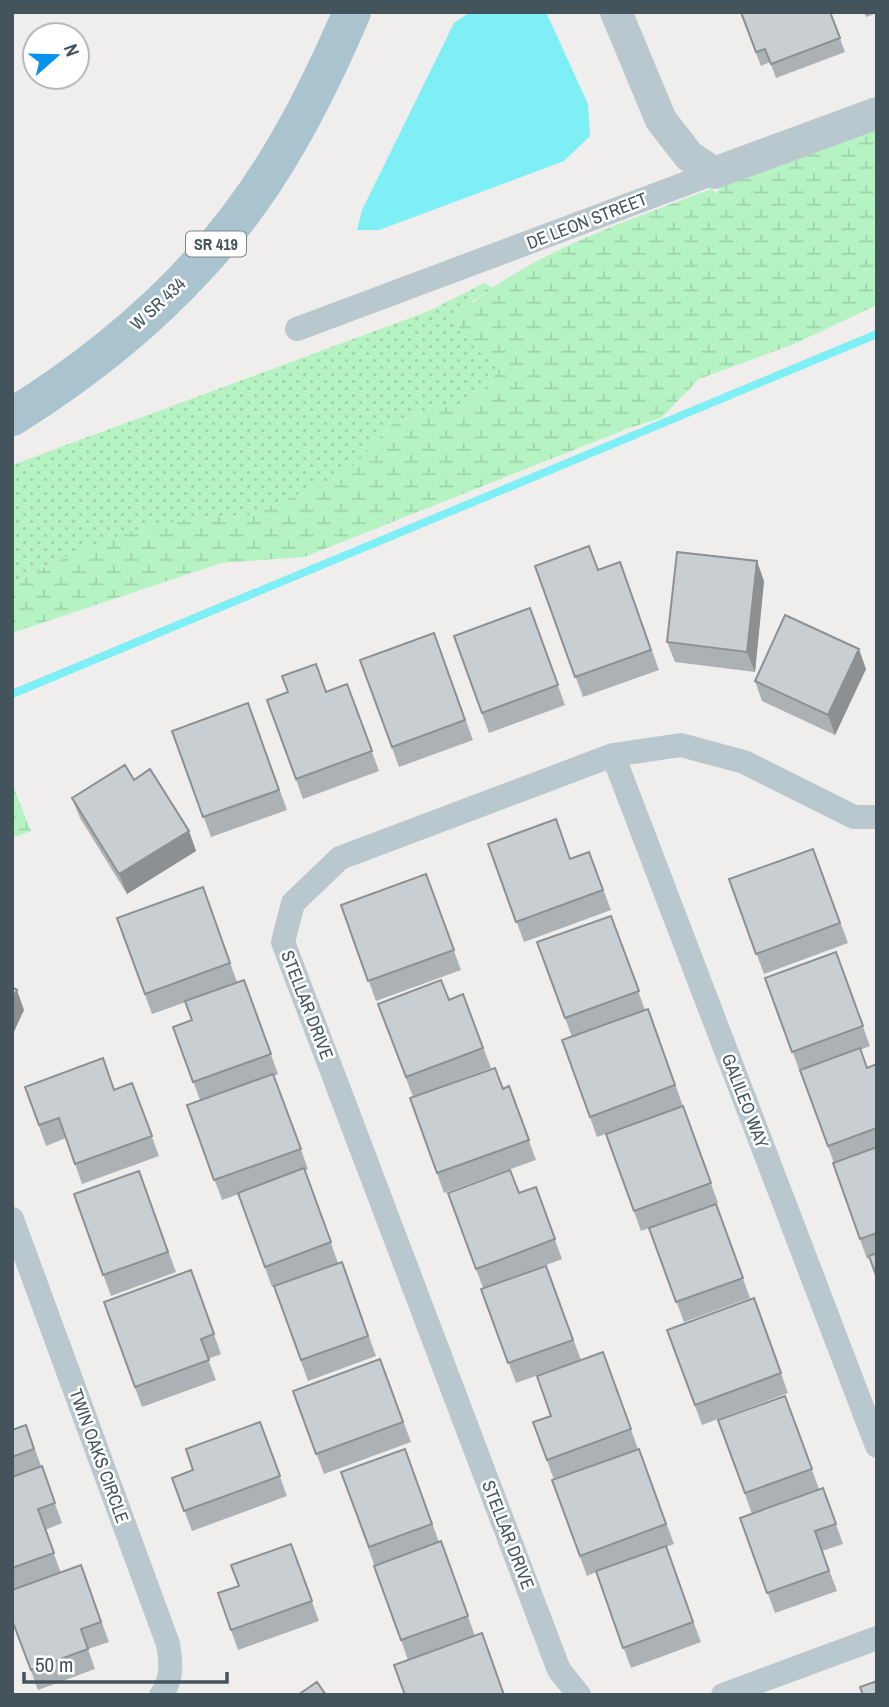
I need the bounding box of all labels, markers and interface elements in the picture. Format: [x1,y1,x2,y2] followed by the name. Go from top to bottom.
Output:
[21,21,91,91] north arrow
[58,40,86,60] text: N
[523,186,651,255] street label: DE LEON STREET
[186,232,246,256] road number: SR 419
[125,272,191,336] street label: W SR 434
[275,947,340,1063] street label: STELLAR DRIVE
[716,1050,775,1152] street label: GALILEO WAY
[64,1385,135,1526] street label: TWIN OAKS CIRCLE
[476,1477,541,1593] street label: STELLAR DRIVE
[24,1640,228,1684] scale bar
[35,1650,73,1679] text: 50 m

